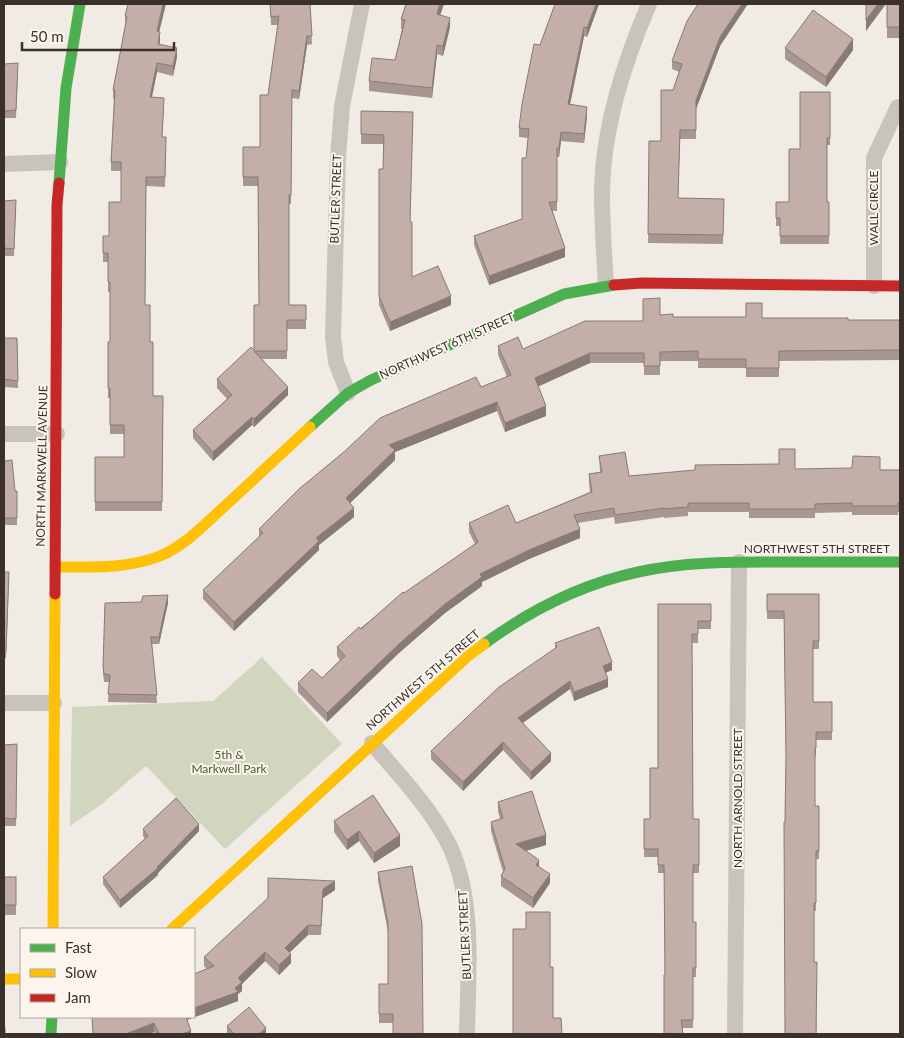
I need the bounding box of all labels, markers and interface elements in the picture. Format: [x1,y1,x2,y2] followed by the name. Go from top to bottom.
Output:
[22,20,175,52] scale bar
[30,27,64,45] text: 50 m
[326,154,345,244] street label: BUTLER STREET
[866,170,881,246] street label: WALL CIRCLE
[377,309,517,382] street label: NORTHWEST 6TH STREET
[33,385,50,547] street label: NORTH MARKWELL AVENUE
[744,541,890,556] street label: NORTHWEST 5TH STREET
[363,626,483,733] street label: NORTHWEST 5TH STREET
[730,728,745,868] street label: NORTH ARNOLD STREET
[191,747,268,776] park label: 5th & Markwell Park
[455,890,474,980] street label: BUTLER STREET
[20,928,195,1018] legend
[65,938,92,956] text: Fast
[65,963,97,981] text: Slow
[65,988,91,1006] text: Jam

